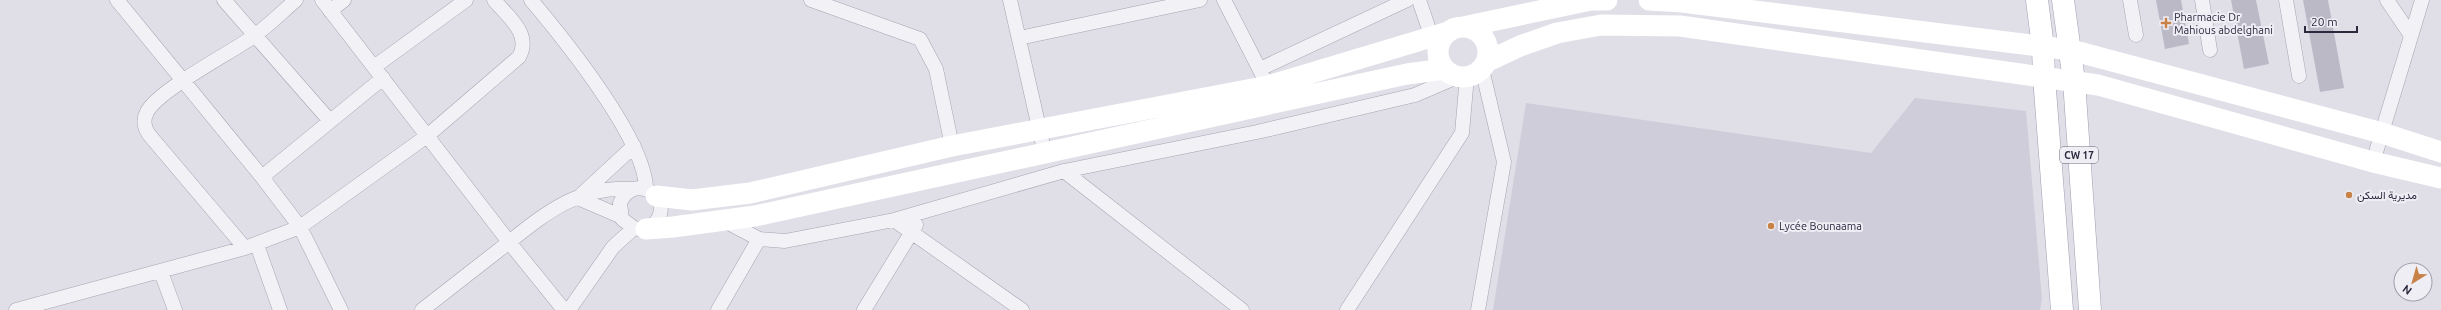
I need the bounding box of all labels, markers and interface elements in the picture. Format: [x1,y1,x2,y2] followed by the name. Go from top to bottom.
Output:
[2305,8,2357,34] scale bar
[2174,11,2273,36] place label: Pharmacie Dr Mahious abdelghani
[2311,15,2338,28] text: 20 m
[2161,18,2171,28] marker: Pharmacie Dr Mahious abdelghani
[2060,147,2098,163] road number: CW 17
[2357,189,2417,202] place label: مديرية السكن
[2344,190,2354,200] marker: مديرية السكن
[1779,220,1862,232] place label: Lycée Bounaama
[1766,221,1776,231] marker: Lycée Bounaama
[2393,262,2433,302] north arrow
[2400,283,2414,297] text: N

